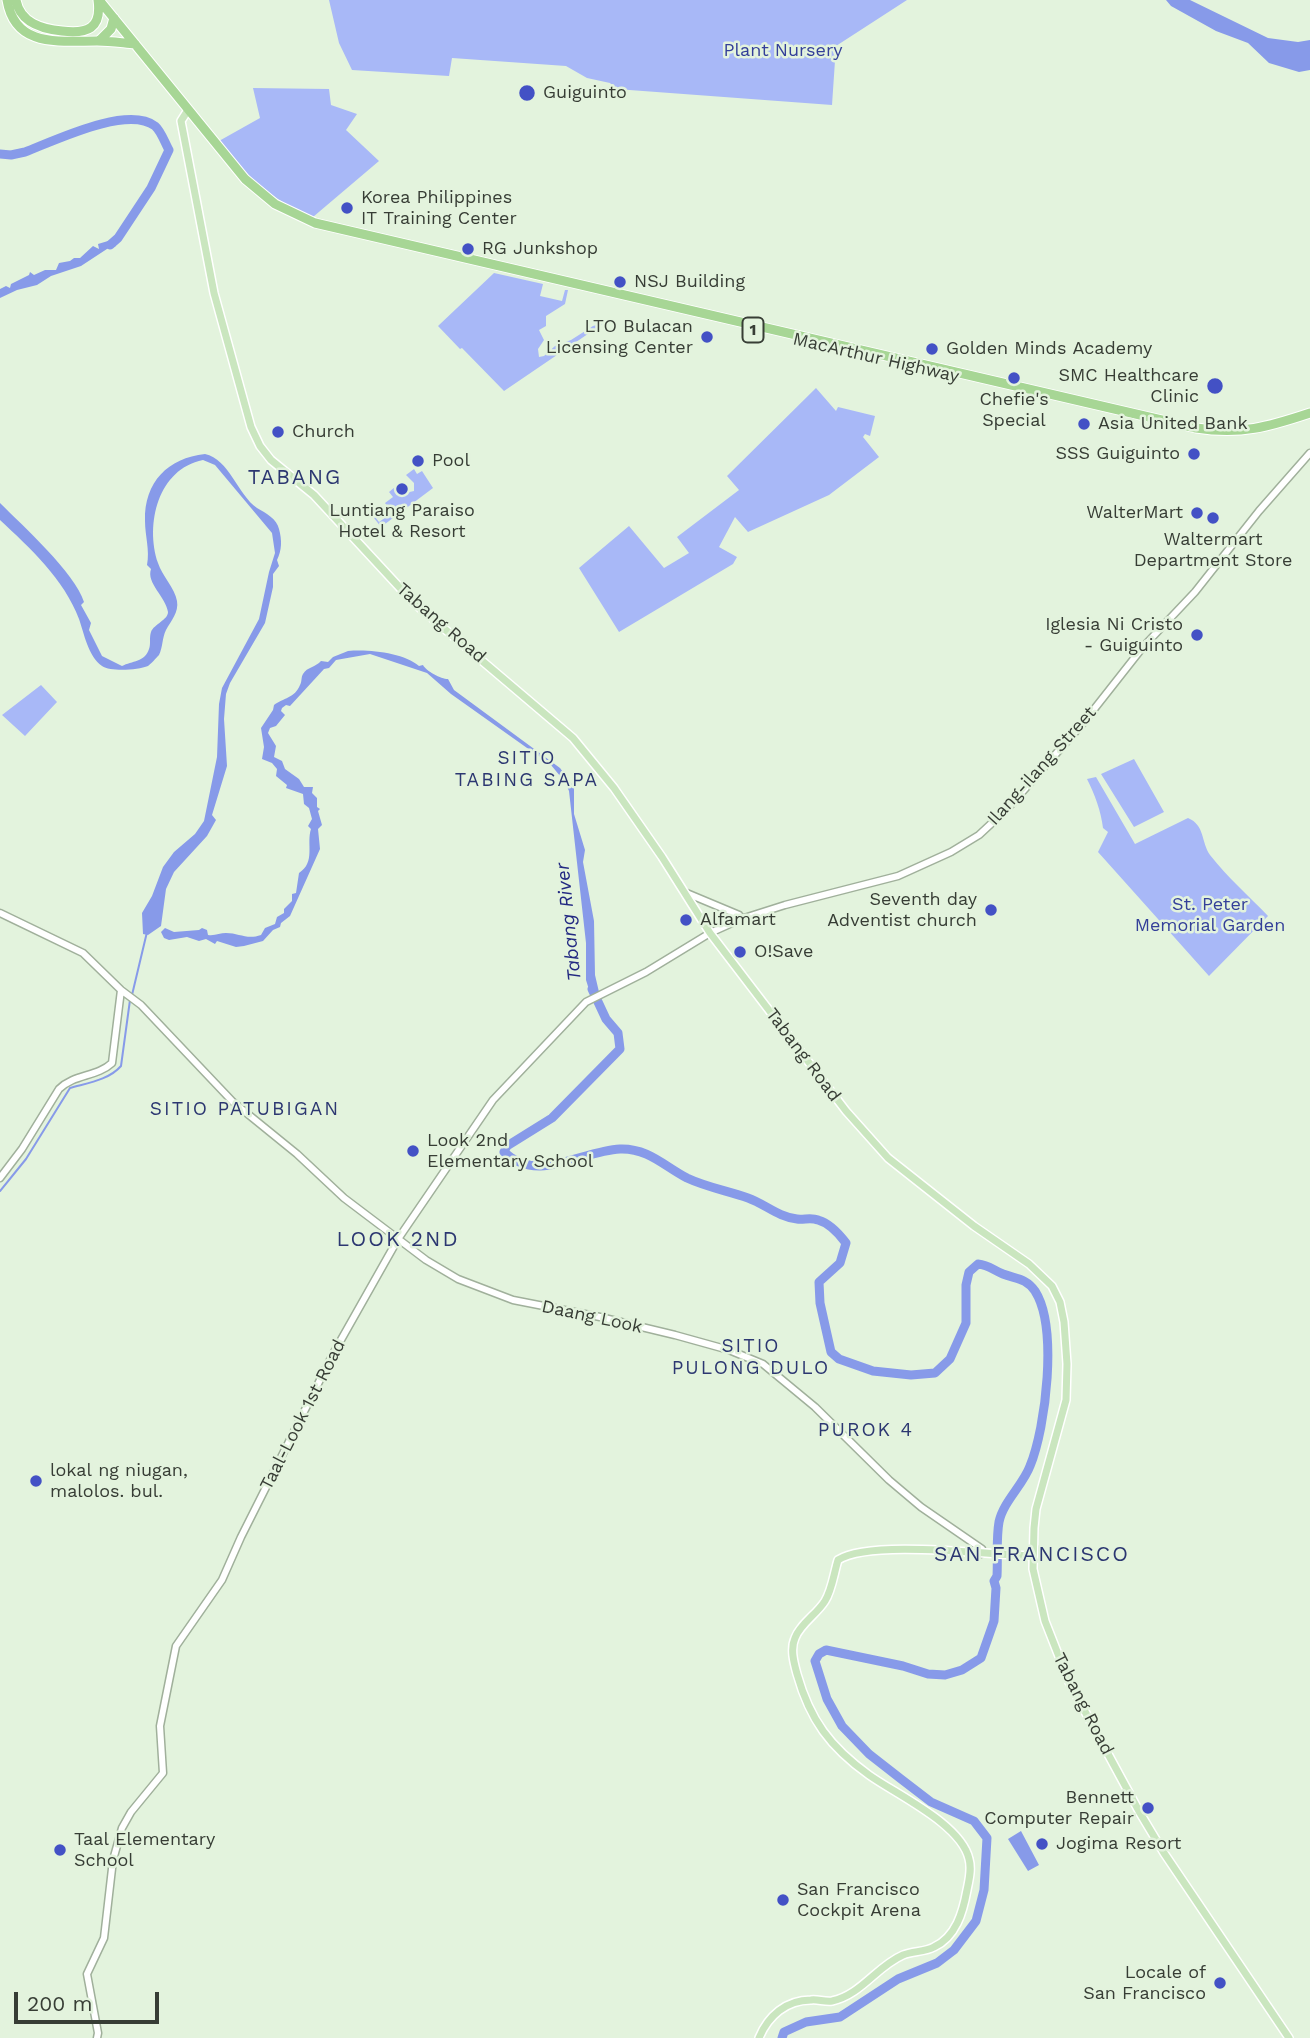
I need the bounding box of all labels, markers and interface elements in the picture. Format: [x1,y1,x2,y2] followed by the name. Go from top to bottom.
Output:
[723,40,843,62] park label: Plant Nursery
[543,82,627,104] place label: Guiguinto
[517,83,537,103] marker: Guiguinto
[361,187,517,230] place label: Korea Philippines IT Training Center
[339,200,355,216] marker: Korea Philippines IT Training Center
[482,238,598,260] place label: RG Junkshop
[460,241,476,257] marker: RG Junkshop
[634,271,745,293] place label: NSJ Building
[612,274,628,290] marker: NSJ Building
[546,316,693,358] place label: LTO Bulacan Licensing Center
[742,318,764,342] road number: 1
[791,328,961,388] street label: MacArthur Highway
[699,329,715,345] marker: LTO Bulacan Licensing Center
[946,338,1152,360] place label: Golden Minds Academy
[924,341,940,357] marker: Golden Minds Academy
[1058,365,1199,408] place label: SMC Healthcare Clinic
[1006,370,1022,386] marker: Chefie's Special
[1205,376,1225,396] marker: SMC Healthcare Clinic
[979,389,1049,432] place label: Chefie's Special
[1098,413,1248,435] place label: Asia United Bank
[1076,416,1092,432] marker: Asia United Bank
[292,421,355,443] place label: Church
[270,424,286,440] marker: Church
[1055,443,1180,465] place label: SSS Guiguinto
[1186,446,1202,462] marker: SSS Guiguinto
[432,450,470,472] place label: Pool
[410,453,426,469] marker: Pool
[248,465,342,491] district label: TABANG
[394,481,410,497] marker: Luntiang Paraiso Hotel & Resort
[329,500,475,542] place label: Luntiang Paraiso Hotel & Resort
[1086,502,1183,524] place label: WalterMart
[1189,505,1205,521] marker: WalterMart
[1205,510,1221,526] marker: Waltermart Department Store
[1134,529,1292,572] place label: Waltermart Department Store
[392,578,490,668] street label: Tabang Road
[1045,614,1183,656] place label: Iglesia Ni Cristo - Guiguinto
[1189,627,1205,643] marker: Iglesia Ni Cristo - Guiguinto
[983,702,1101,830] street label: Ilang-ilang Street
[456,747,598,791] district label: SITIO TABING SAPA
[551,862,587,982] water label: Tabang River
[827,889,977,932] place label: Seventh day Adventist church
[1135,894,1285,936] park label: St. Peter Memorial Garden
[983,902,999,918] marker: Seventh day Adventist church
[700,909,776,931] place label: Alfamart
[678,912,694,928] marker: Alfamart
[754,941,813,963] place label: O!Save
[732,944,748,960] marker: O!Save
[761,1004,845,1106] street label: Tabang Road
[152,1098,338,1120] district label: SITIO PATUBIGAN
[427,1130,593,1172] place label: Look 2nd Elementary School
[405,1143,421,1159] marker: Look 2nd Elementary School
[337,1227,459,1253] district label: LOOK 2ND
[540,1296,644,1338] street label: Daang Look
[673,1335,829,1379] district label: SITIO PULONG DULO
[256,1336,350,1494] street label: Taal-Look 1st Road
[819,1419,913,1441] district label: PUROK 4
[50,1460,188,1502] place label: lokal ng niugan, malolos. bul.
[28,1473,44,1489] marker: lokal ng niugan, malolos. bul.
[936,1542,1128,1568] district label: SAN FRANCISCO
[1048,1649,1118,1759] street label: Tabang Road
[984,1787,1134,1829] place label: Bennett Computer Repair
[1140,1800,1156,1816] marker: Bennett Computer Repair
[74,1829,215,1871] place label: Taal Elementary School
[1056,1833,1181,1855] place label: Jogima Resort
[1034,1836,1050,1852] marker: Jogima Resort
[52,1842,68,1858] marker: Taal Elementary School
[797,1879,921,1922] place label: San Francisco Cockpit Arena
[775,1892,791,1908] marker: San Francisco Cockpit Arena
[1083,1962,1206,2004] place label: Locale of San Francisco
[1212,1975,1228,1991] marker: Locale of San Francisco
[18,1979,163,2023] scale bar
[27,1991,93,2016] text: 200 m

